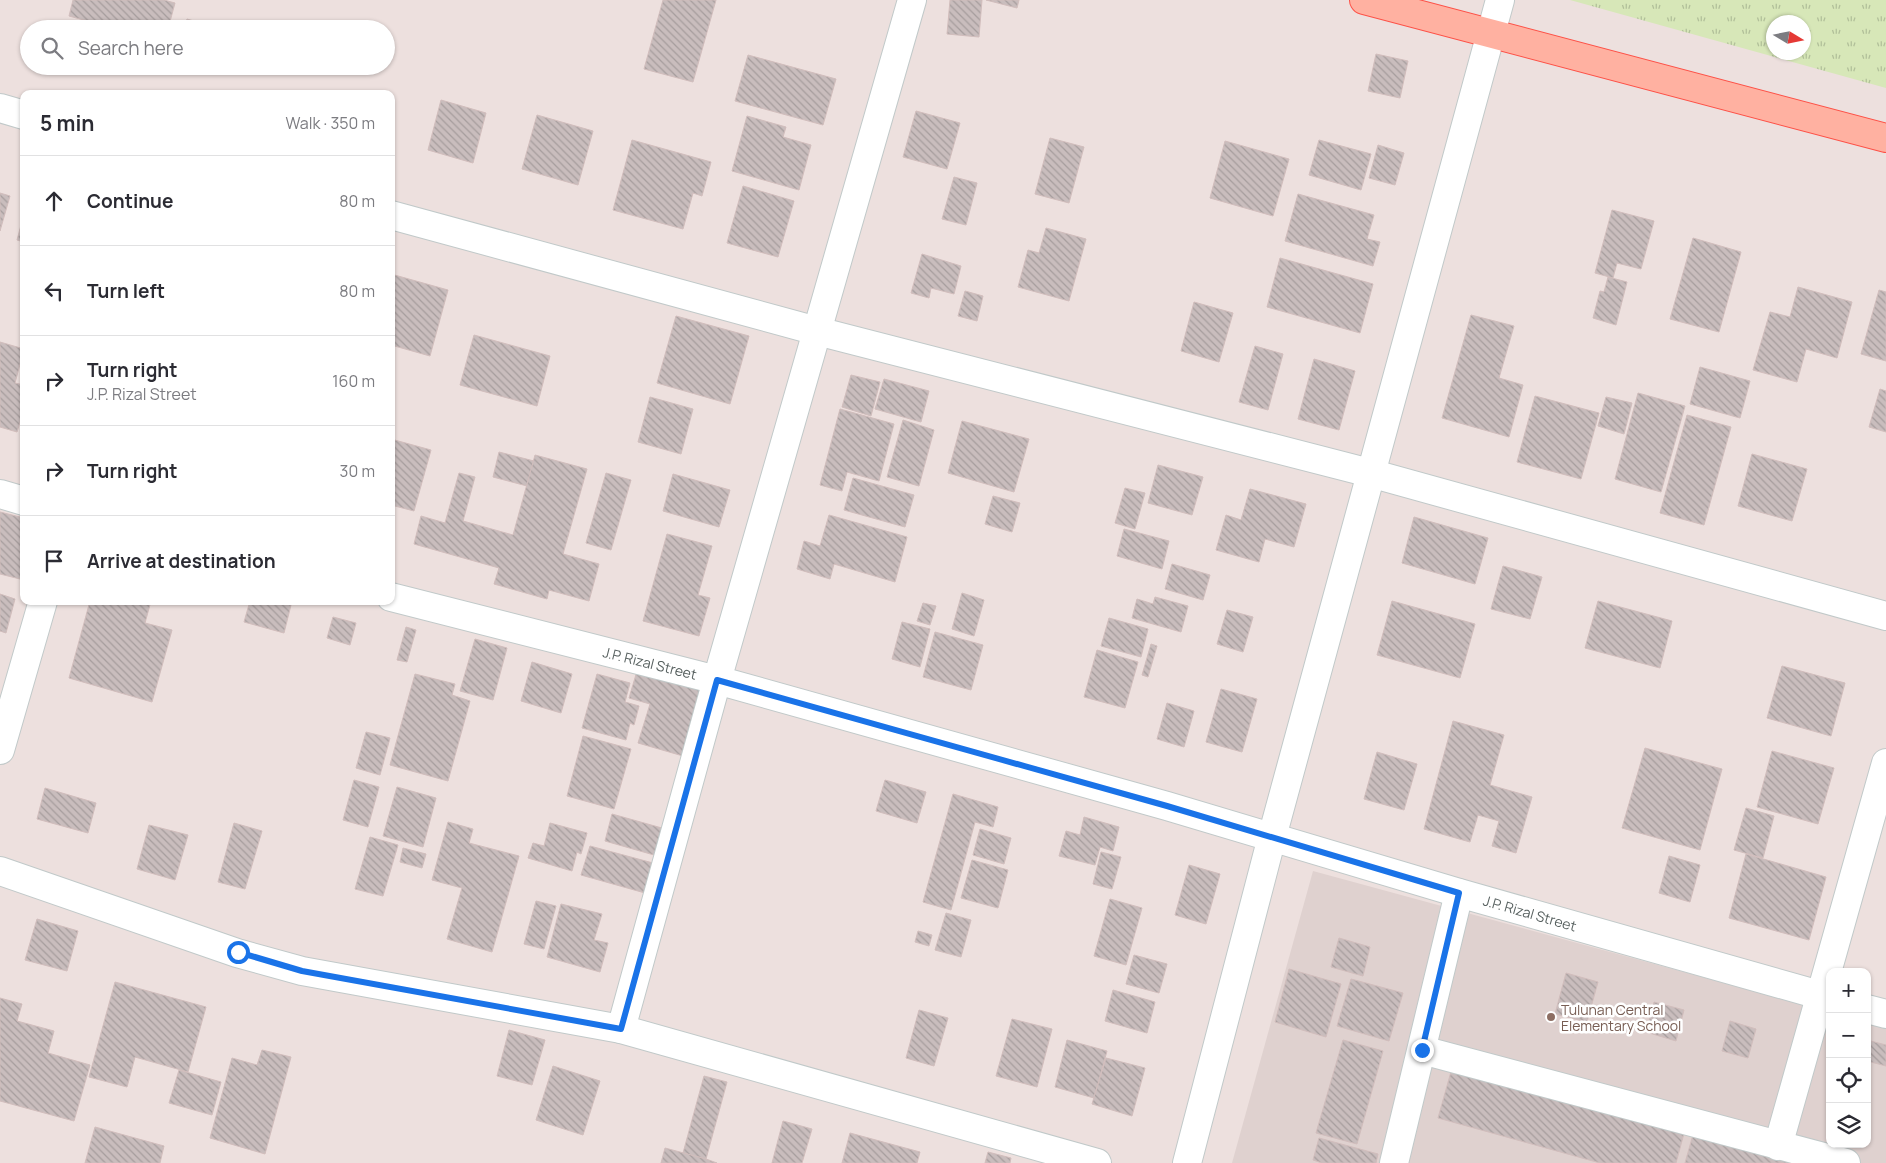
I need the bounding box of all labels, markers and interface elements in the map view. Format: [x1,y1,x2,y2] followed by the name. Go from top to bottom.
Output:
[1766,15,1811,60] north arrow
[20,20,395,75] search box
[38,34,66,62] icon: search
[78,35,184,61] text: Search here
[40,109,94,137] text: 5 min
[286,112,375,134] text: Walk · 350 m
[40,187,68,215] icon: ahead
[87,188,173,214] text: Continue
[339,190,375,212] text: 80 m
[40,277,68,305] icon: left
[87,278,165,304] text: Turn left
[339,280,375,302] text: 80 m
[87,357,177,383] text: Turn right
[40,367,68,395] icon: right
[332,370,375,392] text: 160 m
[87,383,197,405] text: J.P. Rizal Street
[40,457,68,485] icon: right
[87,458,177,484] text: Turn right
[340,460,375,482] text: 30 m
[40,547,68,575] icon: arrive
[87,548,276,574] text: Arrive at destination
[601,642,699,684] street label: J.P. Rizal Street
[1481,891,1579,935] street label: J.P. Rizal Street
[227,941,250,964] route start
[1826,968,1871,1148] map controls
[1826,968,1871,1013] button: +
[1561,1000,1681,1035] place label: Tulunan Central Elementary School
[1545,1011,1557,1023] marker: Tulunan Central Elementary School
[1826,1013,1871,1058] button: −
[1411,1039,1434,1062] route end
[1826,1058,1871,1103] button: locate
[1826,1103,1871,1148] button: layers

